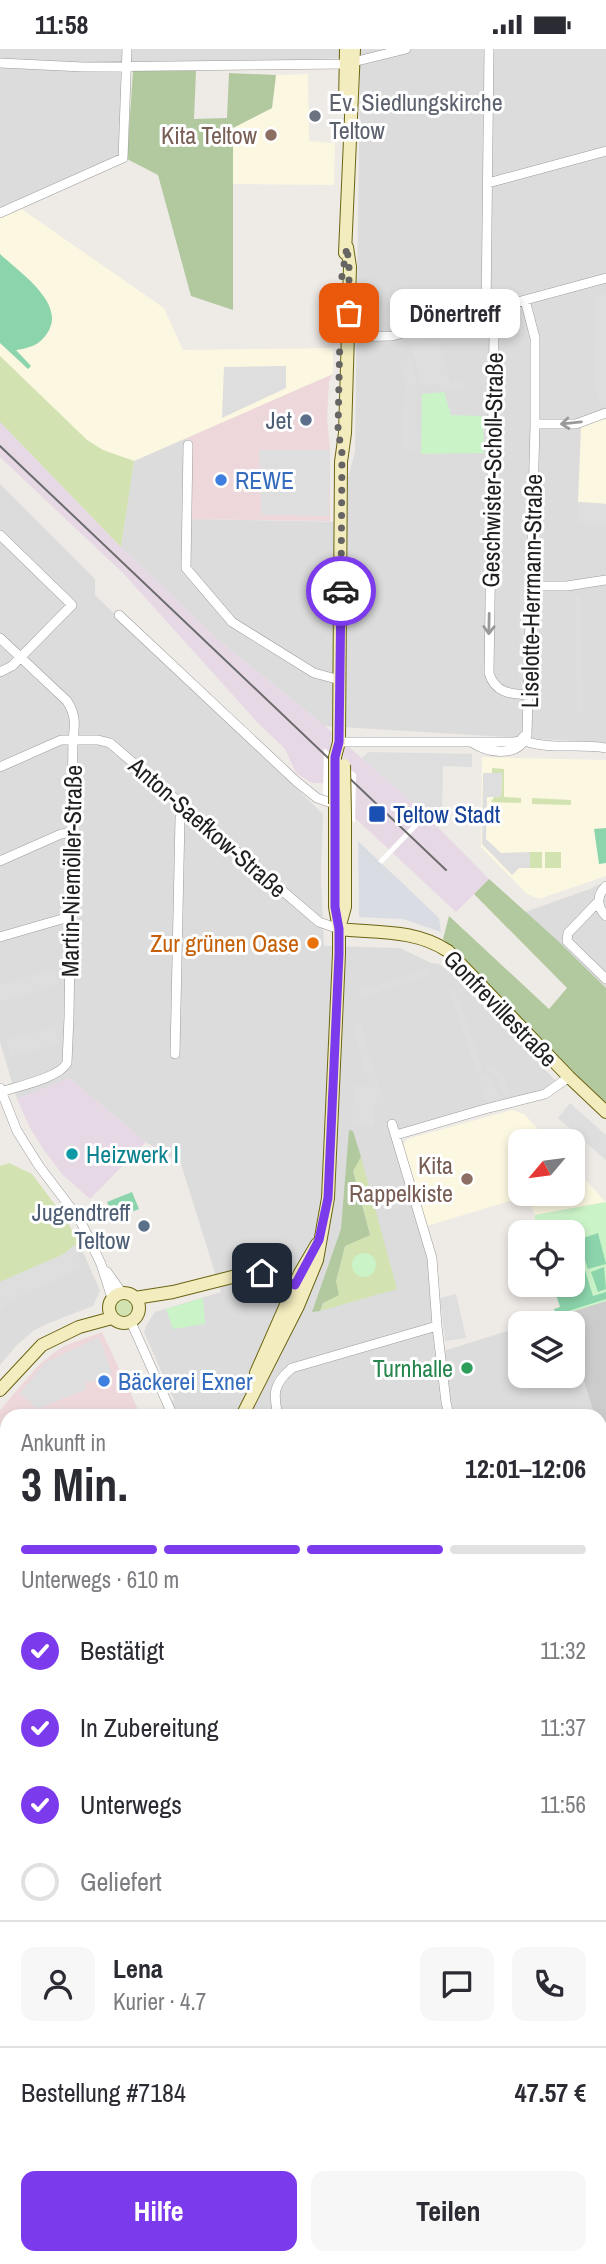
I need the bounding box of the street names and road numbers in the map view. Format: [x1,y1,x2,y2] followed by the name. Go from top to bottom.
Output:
[474,352,510,588] street label: Geschwister-Scholl-Straße
[513,474,549,708] street label: Liselotte-Herrmann-Straße
[122,749,294,904] street label: Anton-Saefkow-Straße
[53,765,89,977] street label: Martin-Niemöller-Straße
[437,943,565,1073] street label: Gonfrevillestraße

